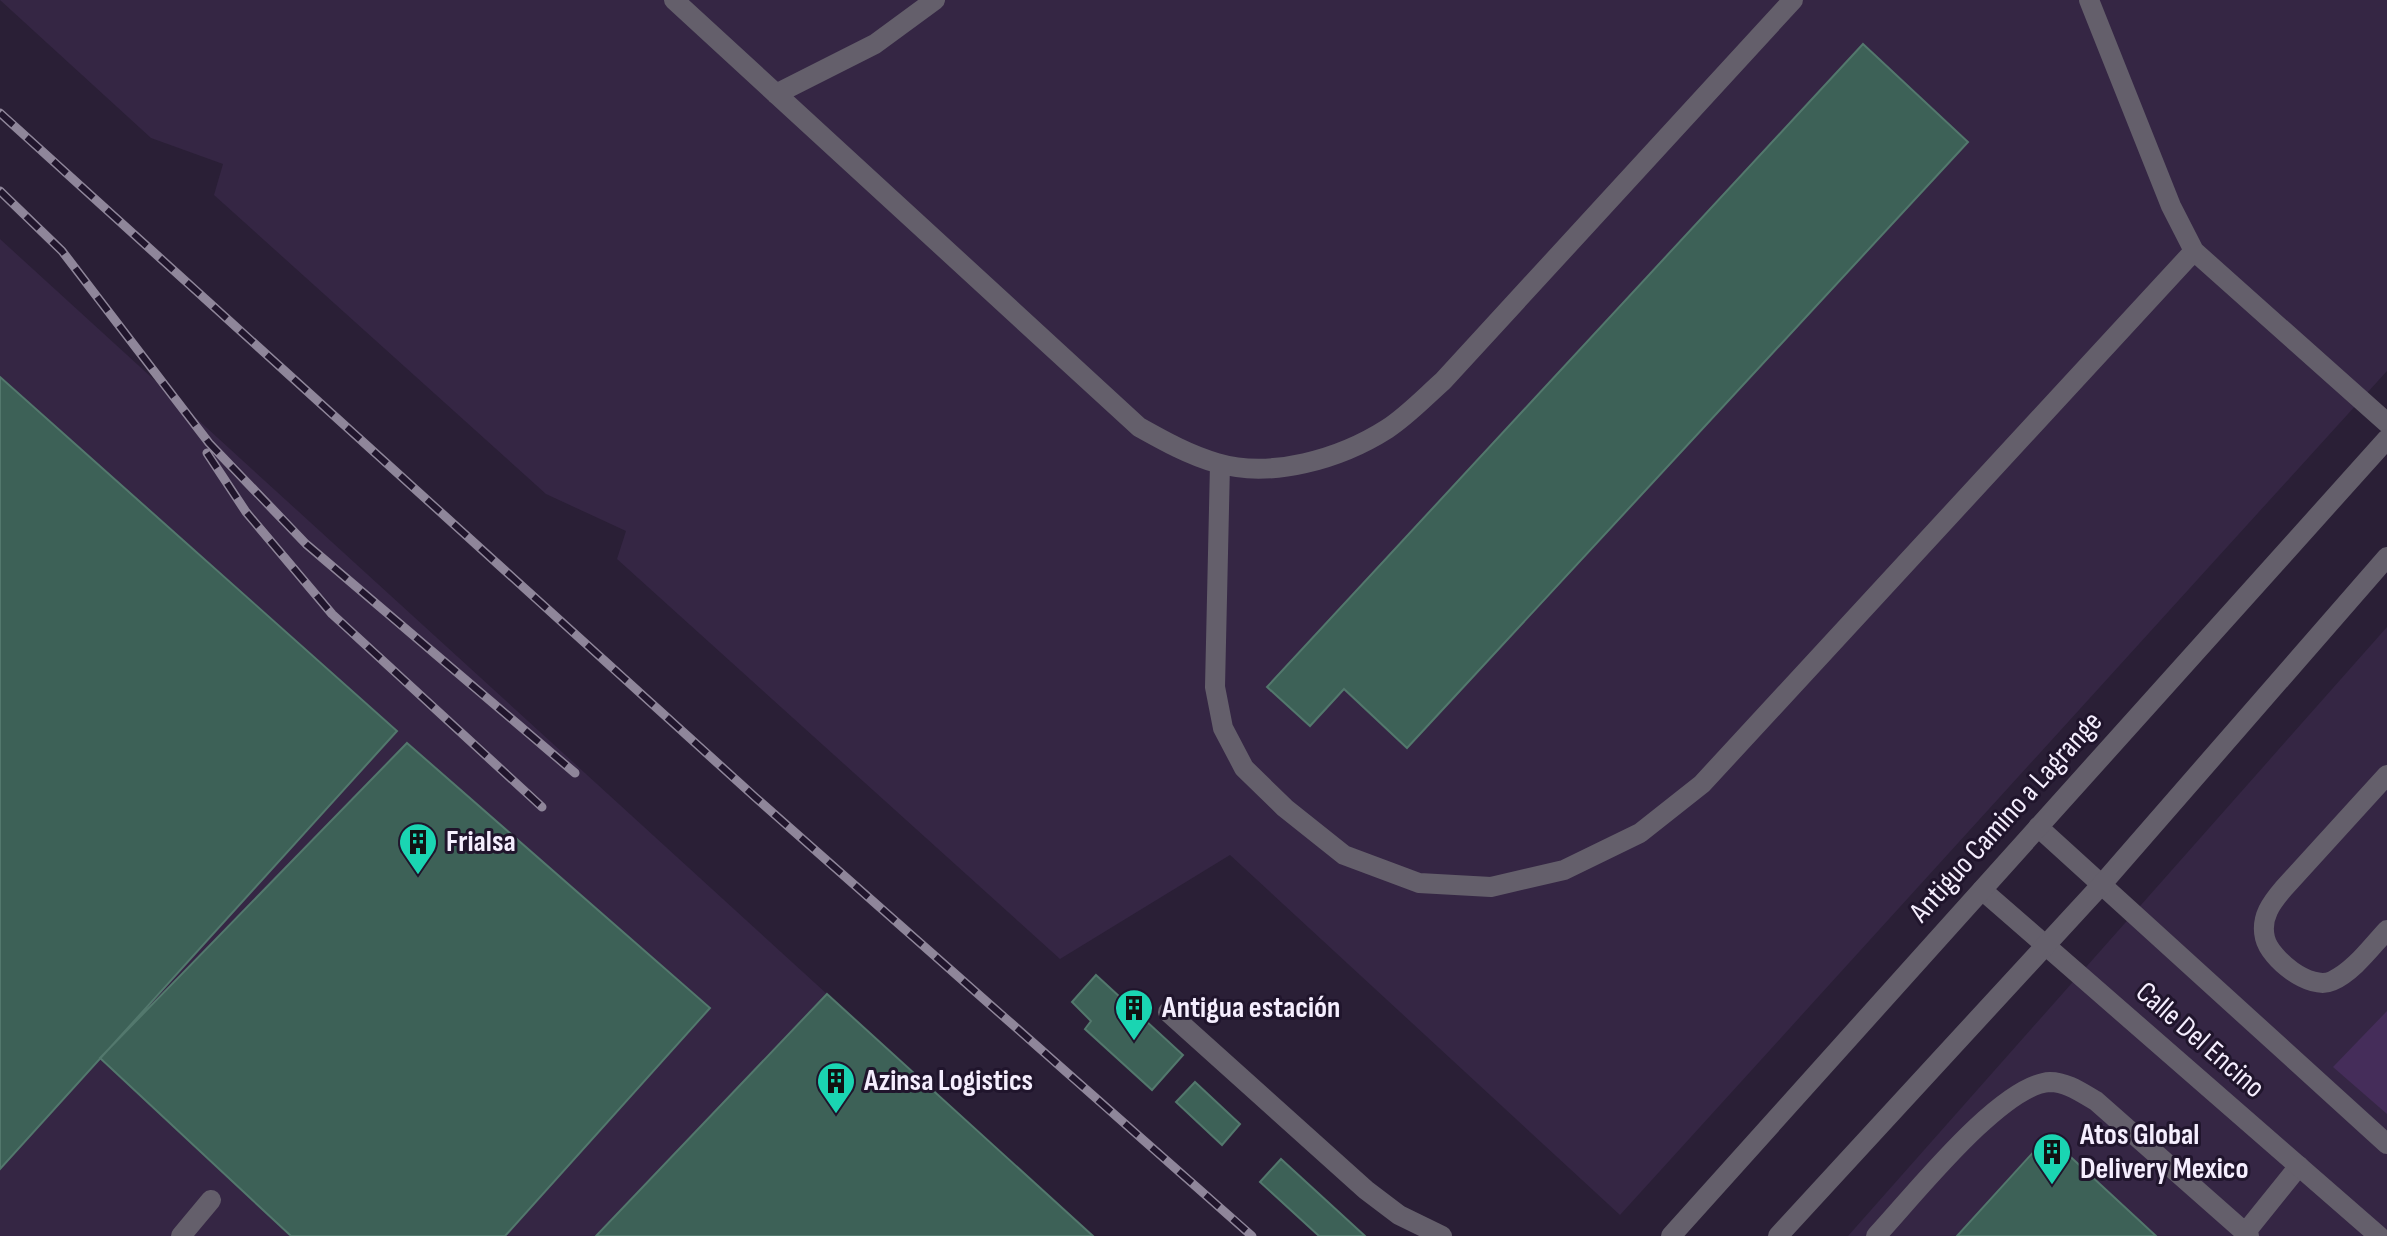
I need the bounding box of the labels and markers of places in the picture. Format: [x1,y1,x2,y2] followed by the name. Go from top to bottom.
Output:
[397,821,439,876] building icon: Frialsa
[446,824,516,860] place label: Frialsa
[1113,987,1155,1042] building icon: Antigua estación
[1161,990,1340,1026] place label: Antigua estación
[815,1060,857,1115] building icon: Azinsa Logistics
[863,1063,1033,1099] place label: Azinsa Logistics
[2079,1117,2248,1187] place label: Atos Global Delivery Mexico
[2031,1131,2073,1186] building icon: Atos Global Delivery Mexico

